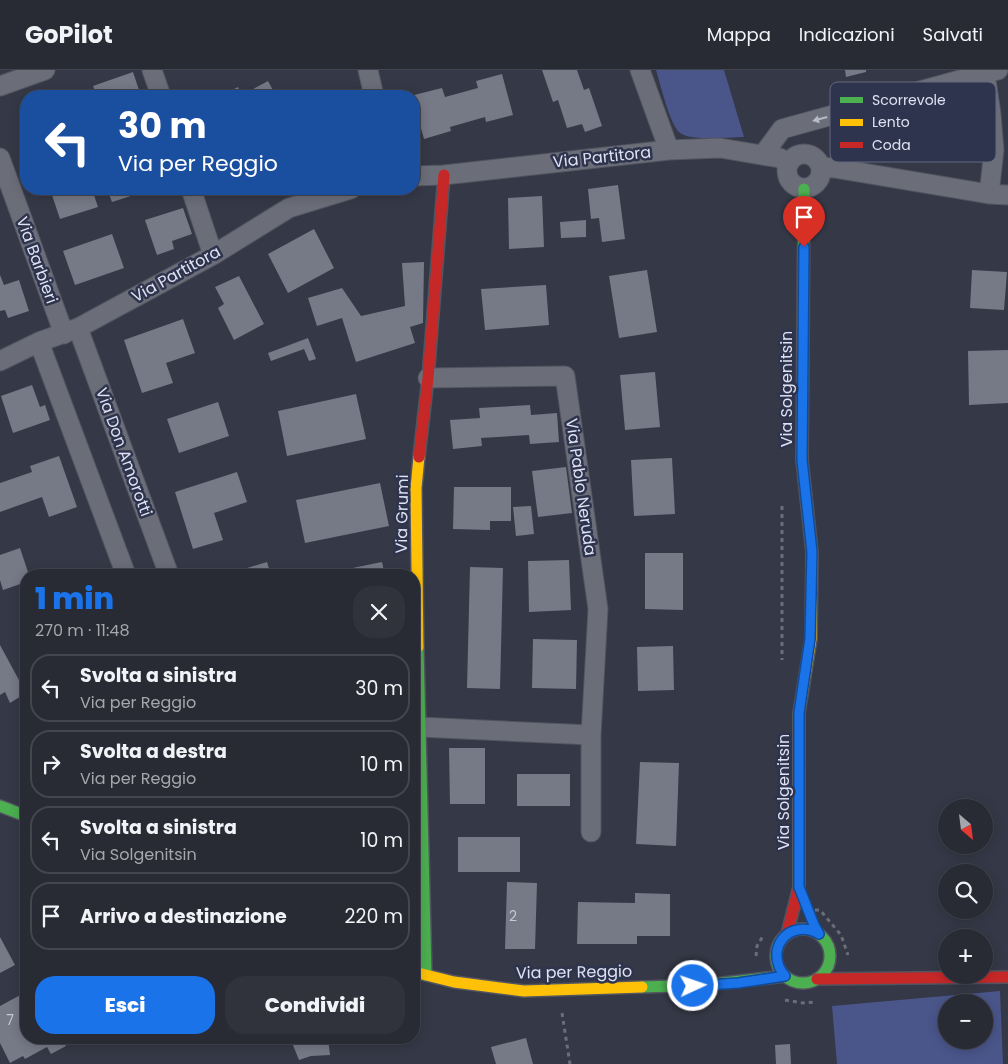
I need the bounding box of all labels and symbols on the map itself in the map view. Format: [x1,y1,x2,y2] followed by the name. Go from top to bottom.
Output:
[830,82,996,162] legend
[872,90,946,110] text: Scorrevole
[872,112,910,132] text: Lento
[812,115,827,123] one-way arrow
[872,135,911,155] text: Coda
[552,140,652,174] street label: Via Partitora
[783,196,825,247] pin
[11,213,63,307] street label: Via Barbieri
[127,240,225,308] street label: Via Partitora
[775,331,798,447] street label: Via Solgenitsin
[90,385,158,519] street label: Via Don Amorotti
[560,417,602,557] street label: Via Pablo Neruda
[390,474,414,554] street label: Via Grumi
[772,734,795,850] street label: Via Solgenitsin
[938,799,992,854] north arrow
[509,906,517,926] house number: 2
[516,959,632,985] street label: Via per Reggio
[666,959,718,1011] position arrow
[6,1010,14,1030] house number: 7

